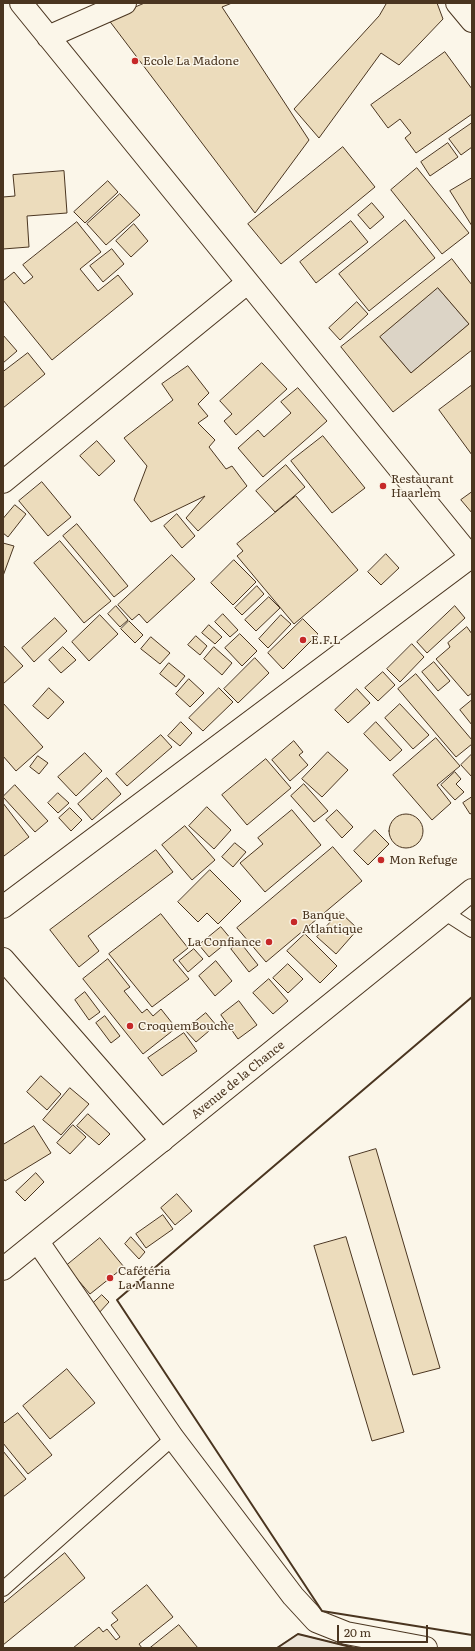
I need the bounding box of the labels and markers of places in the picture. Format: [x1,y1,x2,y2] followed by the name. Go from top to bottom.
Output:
[143,54,239,68] place label: Ecole La Madone
[130,56,140,66] marker: Ecole La Madone
[391,472,454,500] place label: Restaurant Haarlem
[378,481,388,491] marker: Restaurant Haarlem
[311,633,341,647] place label: E.F.L
[298,635,308,645] marker: E.F.L
[389,853,458,867] place label: Mon Refuge
[376,855,386,865] marker: Mon Refuge
[302,908,363,936] place label: Banque Atlantique
[289,917,299,927] marker: Banque Atlantique
[187,935,261,949] place label: La Confiance
[264,937,274,947] marker: La Confiance
[138,1019,234,1033] place label: CroquemBouche
[125,1021,135,1031] marker: CroquemBouche
[118,1264,175,1292] place label: Cafétéria La Manne
[105,1273,115,1283] marker: Cafétéria La Manne

